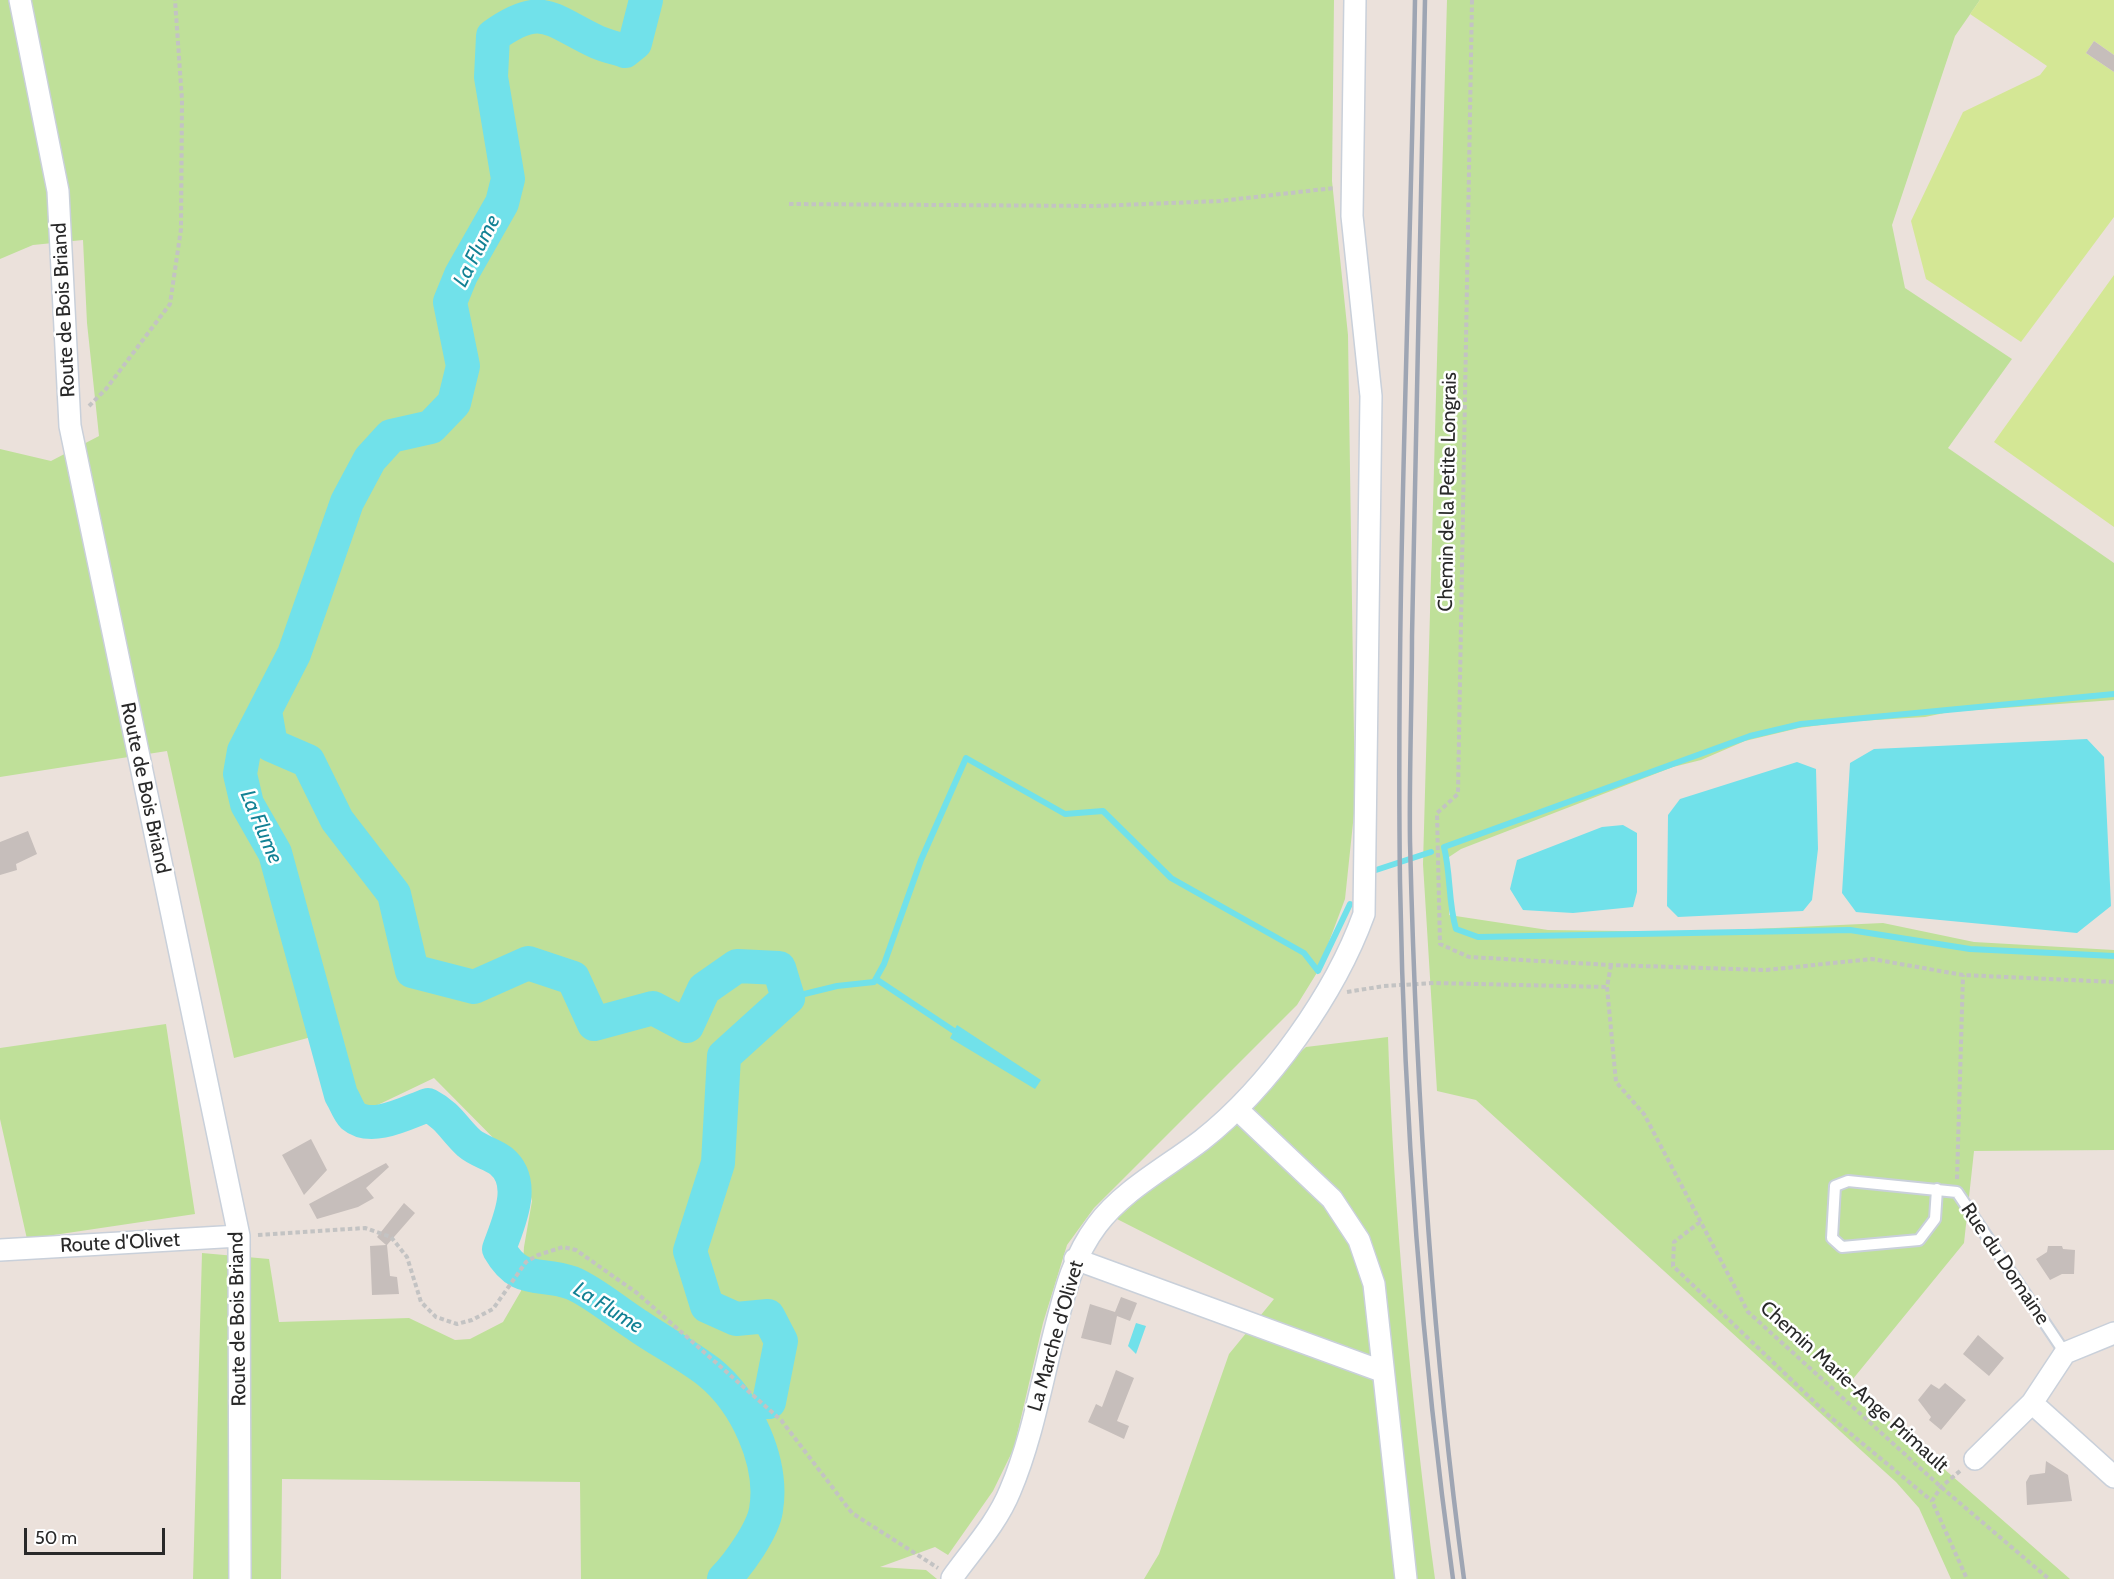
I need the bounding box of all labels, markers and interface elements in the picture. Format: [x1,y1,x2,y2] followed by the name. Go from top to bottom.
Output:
[448,211,506,291] water label: La Flume
[47,222,81,398] street label: Route de Bois Briand
[1434,372,1462,612] street label: Chemin de la Petite Longrais
[115,700,175,876] street label: Route de Bois Briand
[234,787,288,867] water label: La Flume
[1956,1199,2054,1329] street label: Rue du Domaine
[59,1228,181,1258] street label: Route d'Olivet
[224,1231,252,1407] street label: Route de Bois Briand
[1023,1258,1089,1414] street label: La Marche d'Olivet
[569,1277,647,1339] water label: La Flume
[1755,1296,1953,1478] street label: Chemin Marie-Ange Primault
[27,1516,168,1554] scale bar
[35,1527,77,1549] text: 50 m

